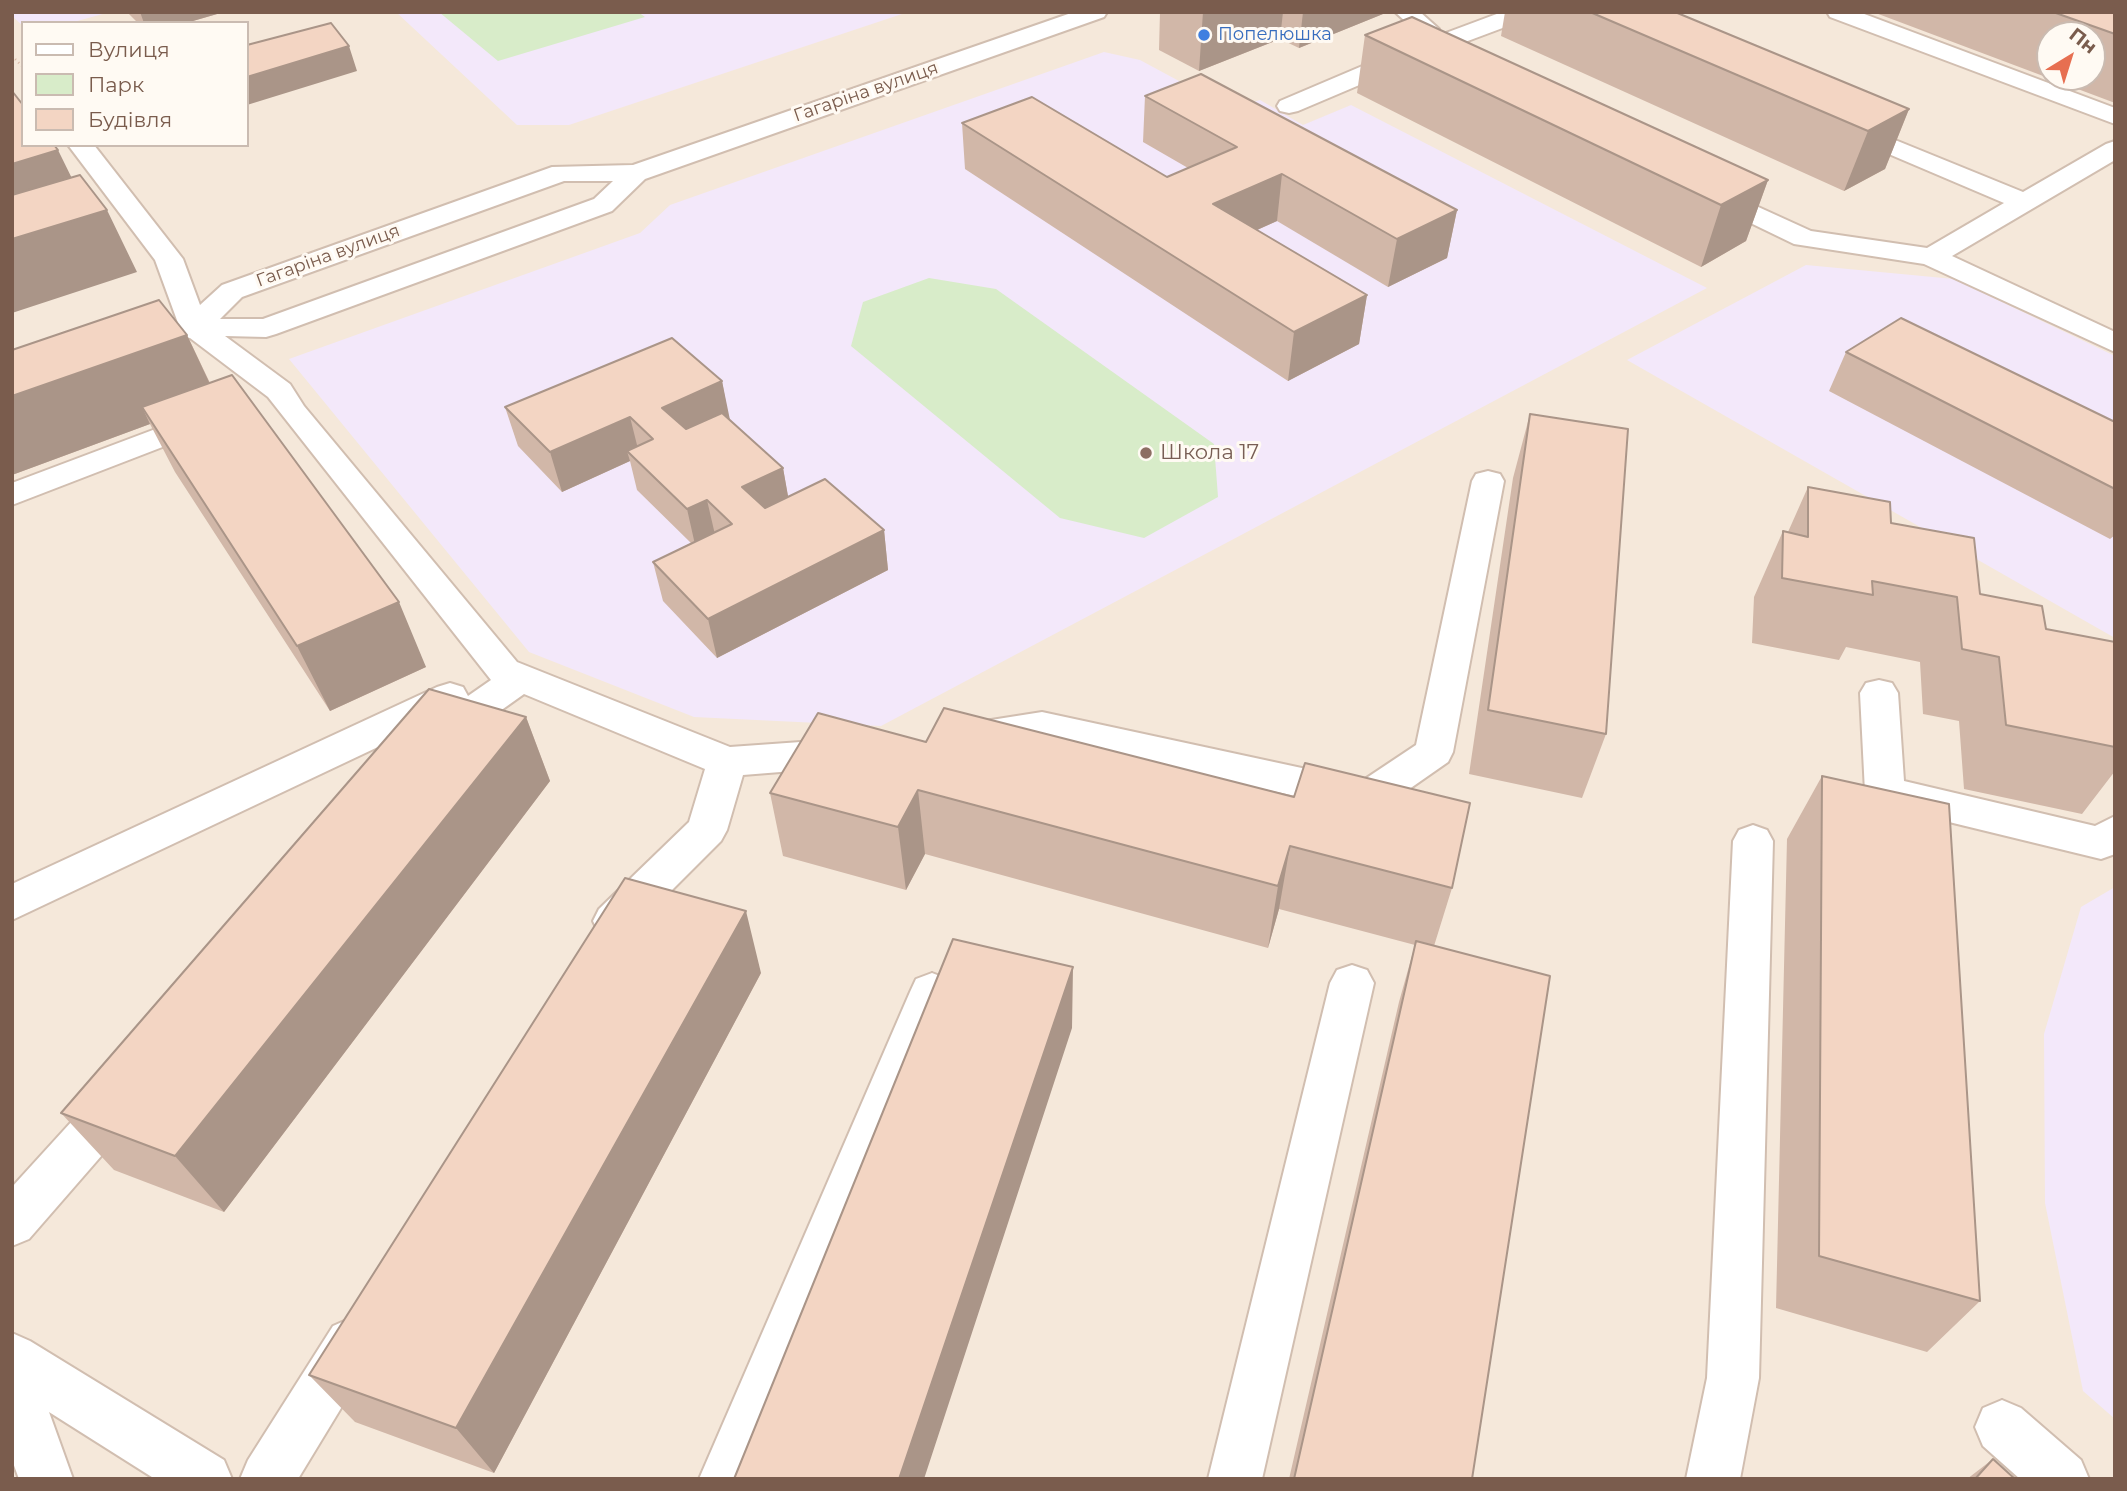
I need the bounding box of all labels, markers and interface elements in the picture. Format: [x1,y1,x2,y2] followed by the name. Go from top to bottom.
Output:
[21,21,248,147] legend
[2036,21,2106,91] north arrow
[2065,23,2101,59] text: Пн
[1218,24,1332,46] place label: Попелюшка
[1196,27,1212,43] marker: Попелюшка
[88,37,170,62] text: Вулиця
[791,57,941,127] street label: Гагаріна вулиця
[88,72,144,97] text: Парк
[88,107,172,132] text: Будівля
[253,220,403,292] street label: Гагаріна вулиця
[1160,440,1259,466] place label: Школа 17
[1138,445,1154,461] marker: Школа 17

